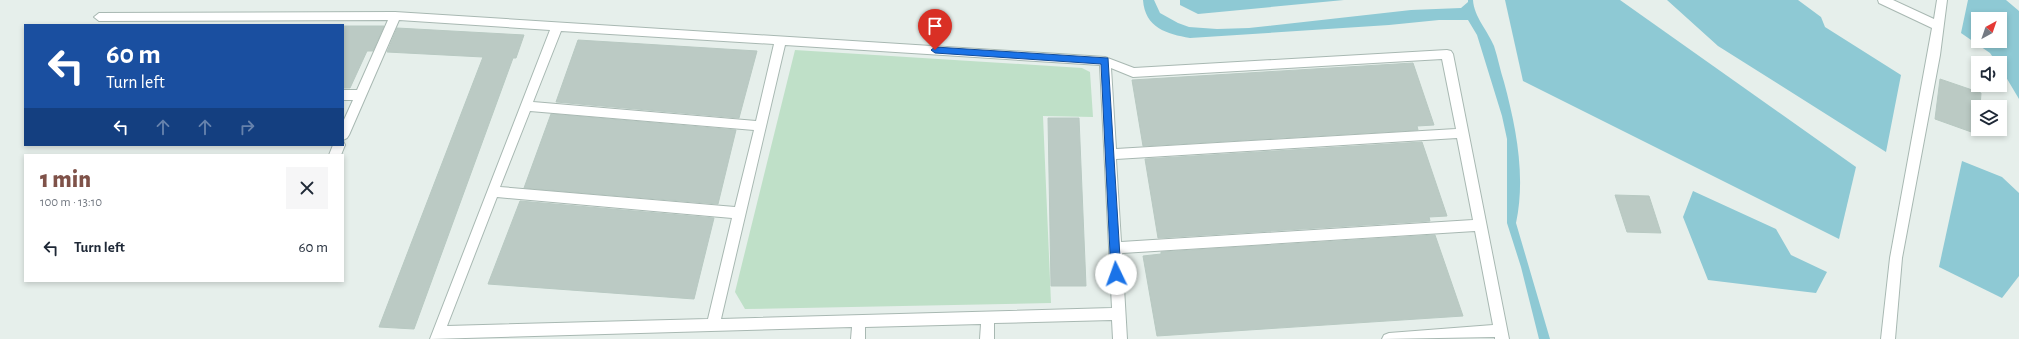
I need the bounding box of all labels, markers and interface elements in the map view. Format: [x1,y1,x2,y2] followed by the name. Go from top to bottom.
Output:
[918,9,952,50] pin
[1971,12,2007,48] north arrow
[1971,12,2007,136] map controls
[924,15,946,37] icon: arrive
[40,40,92,92] icon: left
[106,41,161,69] text: 60 m
[1971,56,2007,92] button: sound
[106,74,165,92] text: Turn left
[1971,100,2007,136] button: layers
[110,116,132,138] icon: left
[152,116,174,138] icon: ahead
[194,116,216,138] icon: ahead
[236,116,258,138] icon: right
[286,167,328,209] button: close
[40,168,91,192] text: 1 min
[40,196,102,209] text: 100 m · 13:10
[40,237,62,259] icon: left
[74,240,125,255] text: Turn left
[299,240,328,255] text: 60 m
[1095,253,1137,295] position arrow

